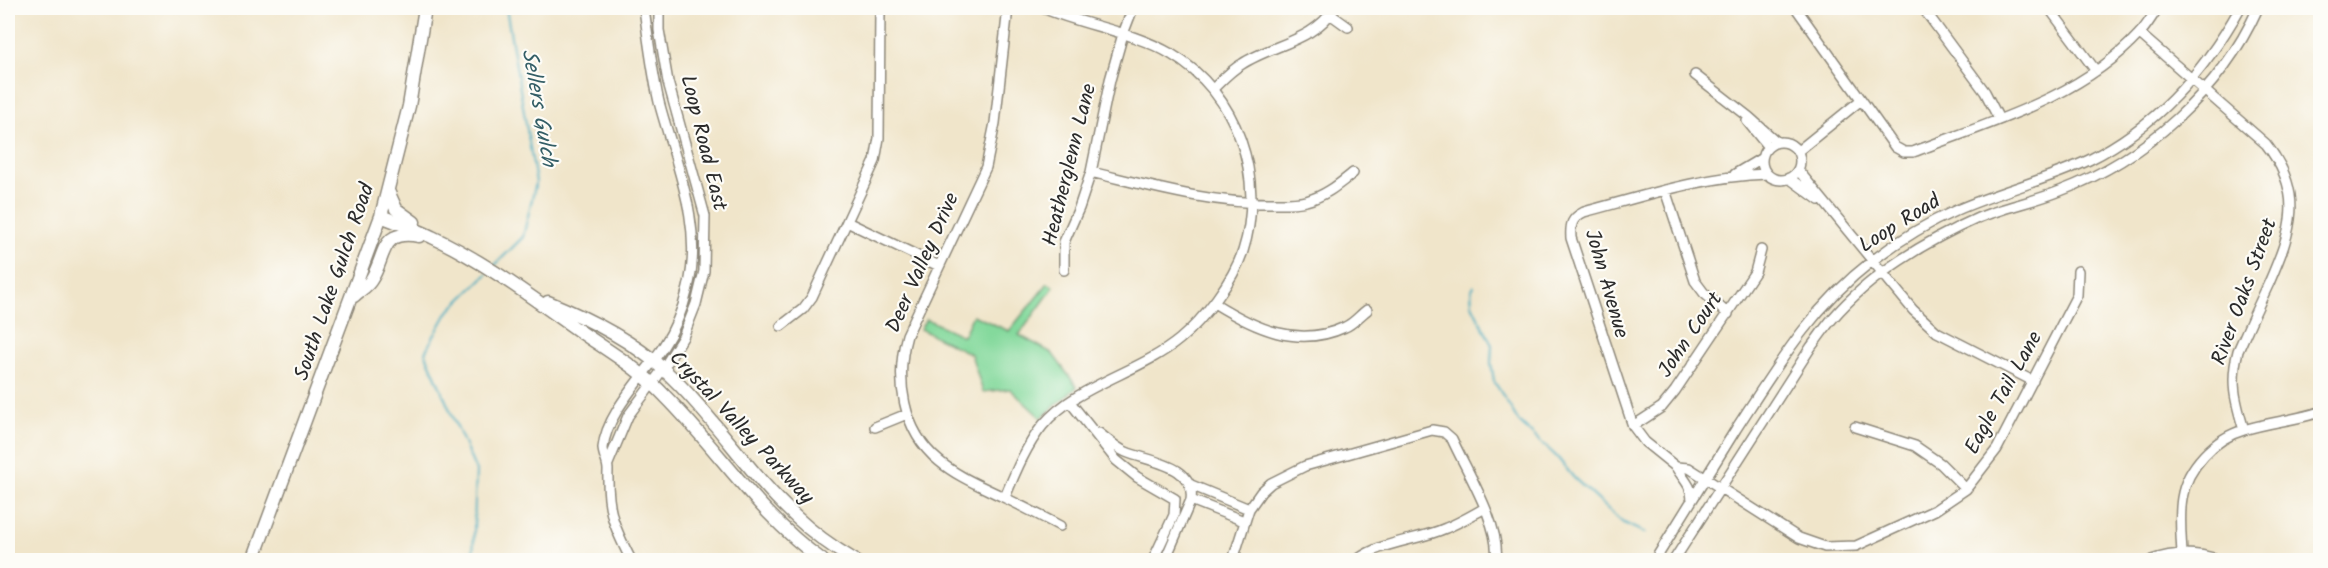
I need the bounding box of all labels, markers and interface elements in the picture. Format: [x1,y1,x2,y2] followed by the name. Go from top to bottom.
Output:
[510,46,566,172] water label: Sellers Gulch
[670,72,736,215] street label: Loop Road East
[1034,80,1106,250] street label: Heatherglenn Lane
[286,178,384,385] street label: South Lake Gulch Road
[1853,186,1948,262] street label: Loop Road
[877,187,969,339] street label: Deer Valley Drive
[2203,213,2287,370] street label: River Oaks Street
[1575,226,1637,343] street label: John Avenue
[1650,285,1732,385] street label: John Court
[1956,325,2052,461] street label: Eagle Tail Lane
[660,343,822,513] street label: Crystal Valley Parkway

